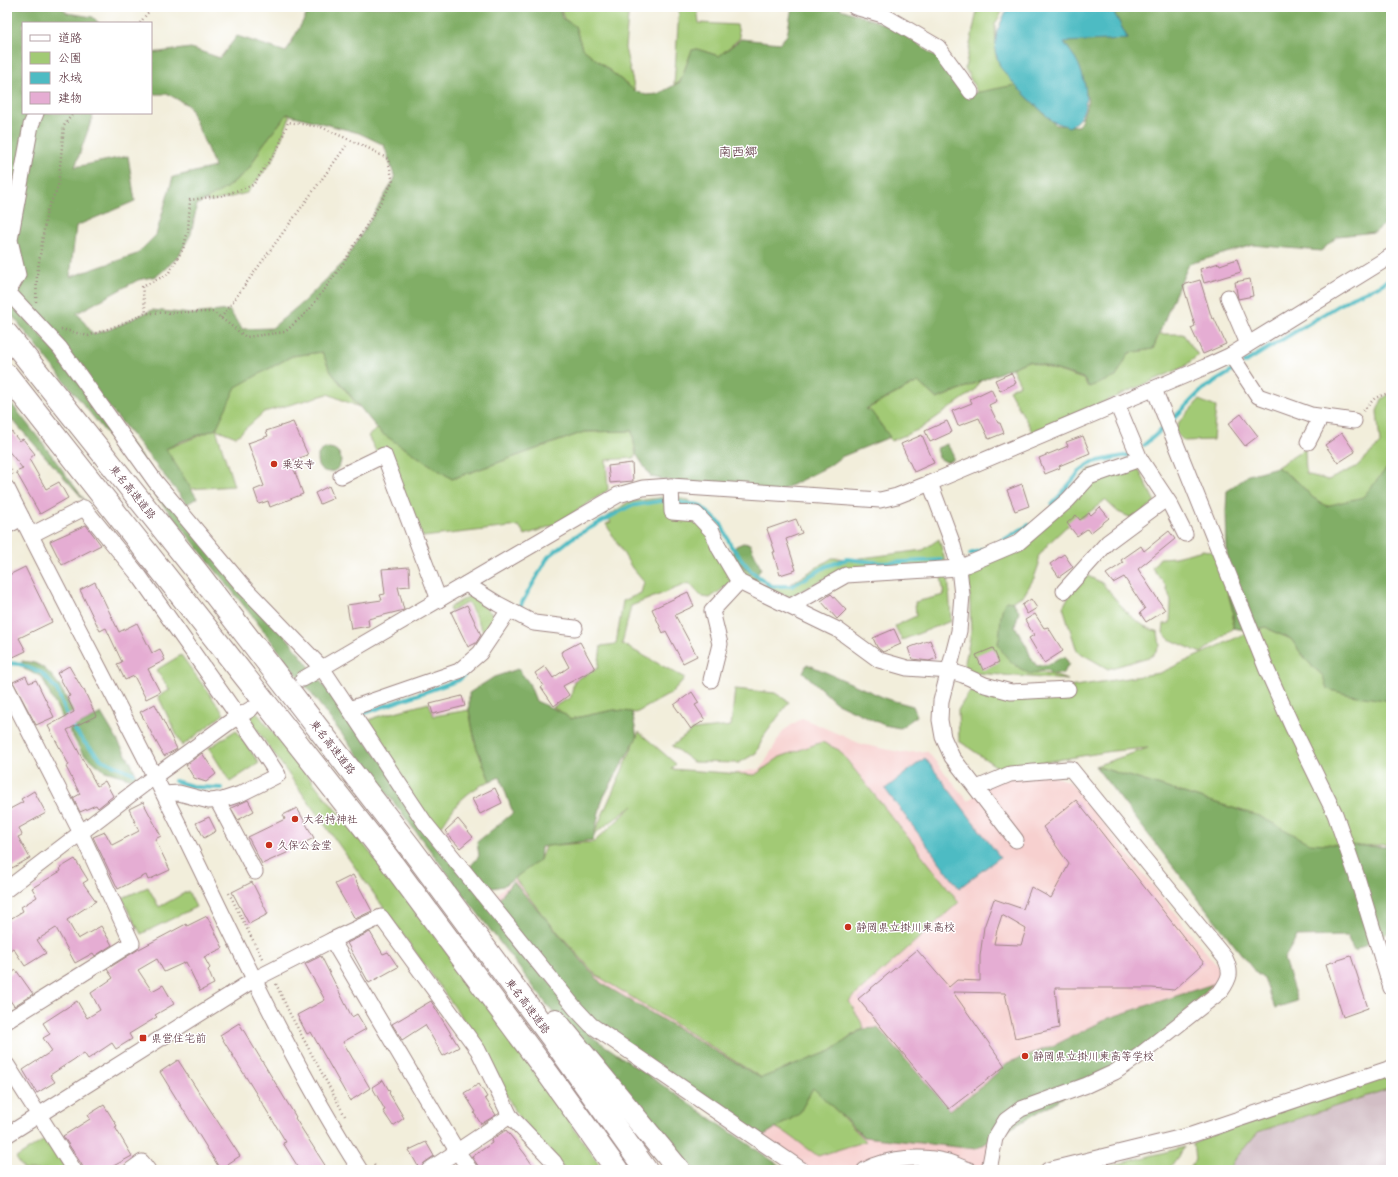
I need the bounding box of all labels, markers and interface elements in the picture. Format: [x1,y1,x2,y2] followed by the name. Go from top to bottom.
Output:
[22,22,152,114] legend
[58,29,82,45] text: 道路
[58,49,82,65] text: 公園
[58,69,82,85] text: 水域
[58,89,82,105] text: 建物
[718,142,758,159] district label: 南西郷
[282,456,315,471] place label: 乗安寺
[269,459,279,469] marker: 乗安寺
[107,461,160,522] street label: 東名高速道路
[307,716,360,777] street label: 東名高速道路
[303,811,358,826] place label: 大名持神社
[290,814,300,824] marker: 大名持神社
[277,837,332,852] place label: 久保公会堂
[264,840,274,850] marker: 久保公会堂
[856,919,955,934] place label: 静岡県立掛川東高校
[843,922,853,932] marker: 静岡県立掛川東高校
[503,975,554,1037] street label: 東名高速道路
[151,1030,206,1045] place label: 県営住宅前
[138,1033,148,1043] marker: 県営住宅前
[1033,1048,1154,1063] place label: 静岡県立掛川東高等学校
[1020,1051,1030,1061] marker: 静岡県立掛川東高等学校

